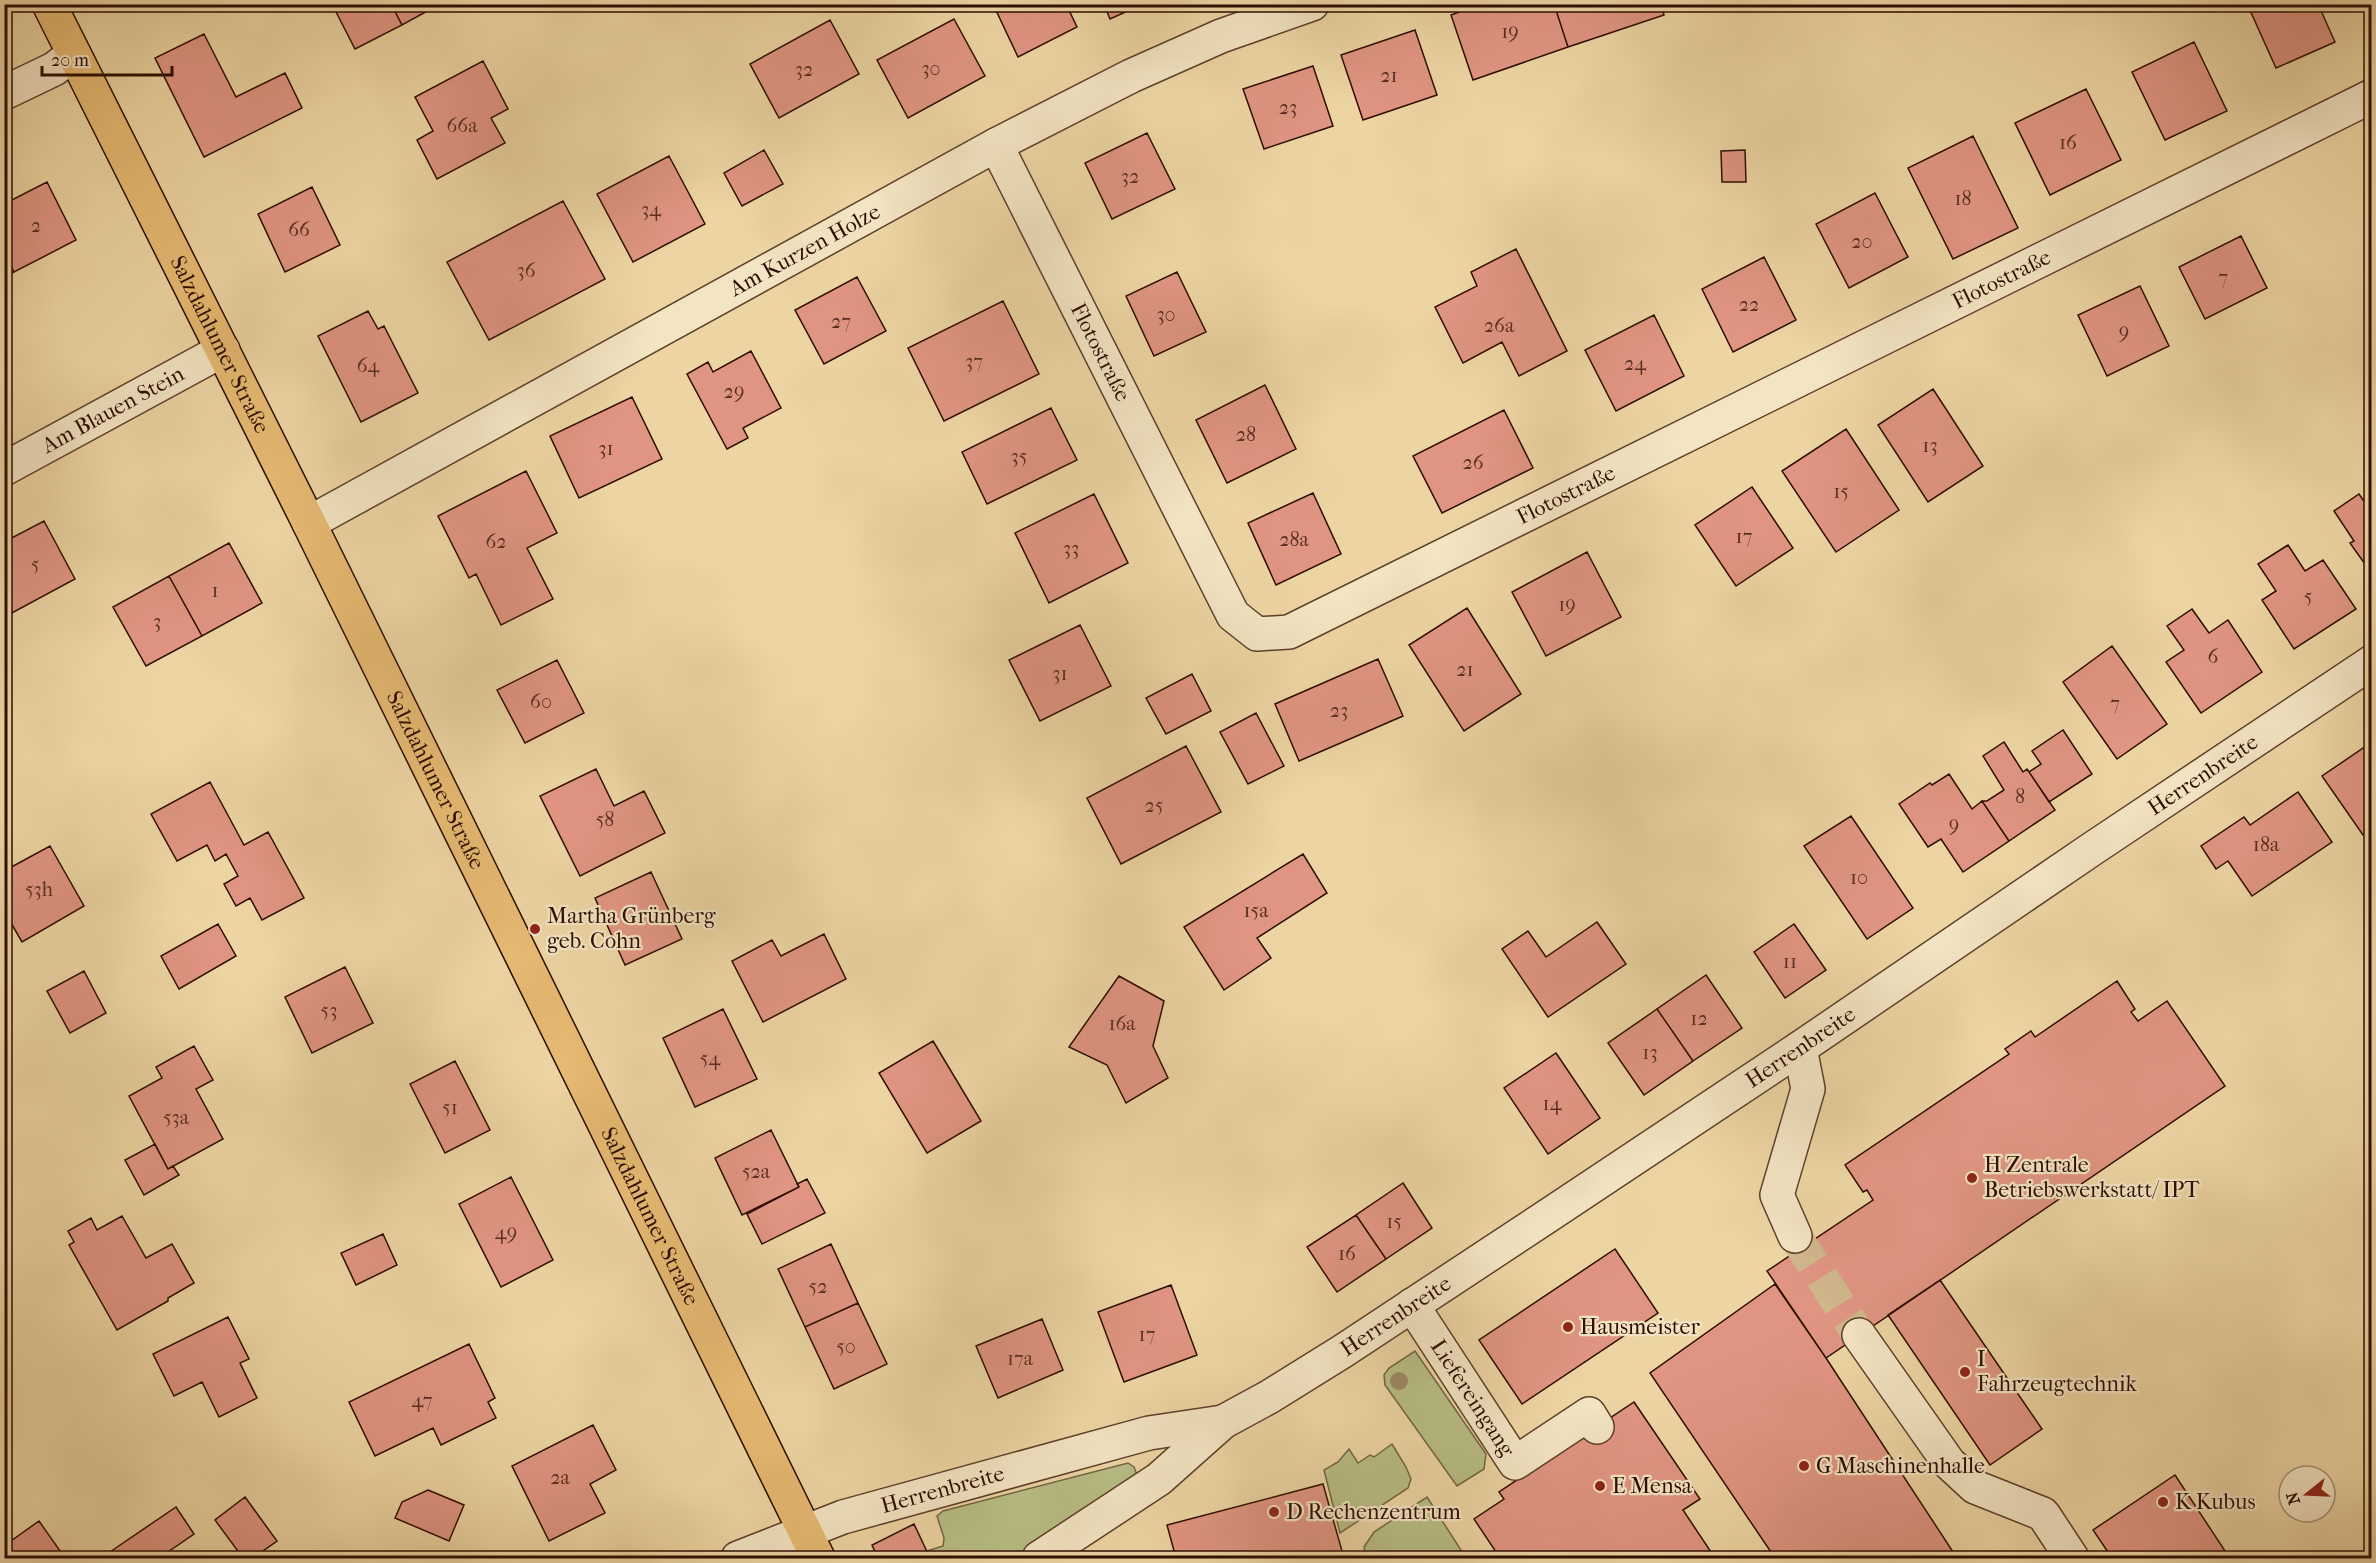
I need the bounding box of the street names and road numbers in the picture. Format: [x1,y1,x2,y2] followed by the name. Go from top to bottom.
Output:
[724,198,885,302] street label: Am Kurzen Holze
[1948,244,2055,315] street label: Flotostraße
[164,252,275,438] street label: Salzdahlumer Straße
[1065,299,1136,406] street label: Flotostraße
[36,361,189,459] street label: Am Blauen Stein
[1512,460,1620,530] street label: Flotostraße
[381,687,490,874] street label: Salzdahlumer Straße
[2143,729,2263,821] street label: Herrenbreite
[1741,1001,1860,1093] street label: Herrenbreite
[595,1123,705,1310] street label: Salzdahlumer Straße
[1336,1270,1456,1362] street label: Herrenbreite
[1425,1335,1520,1461] street label: Liefereingang
[878,1460,1007,1519] street label: Herrenbreite

